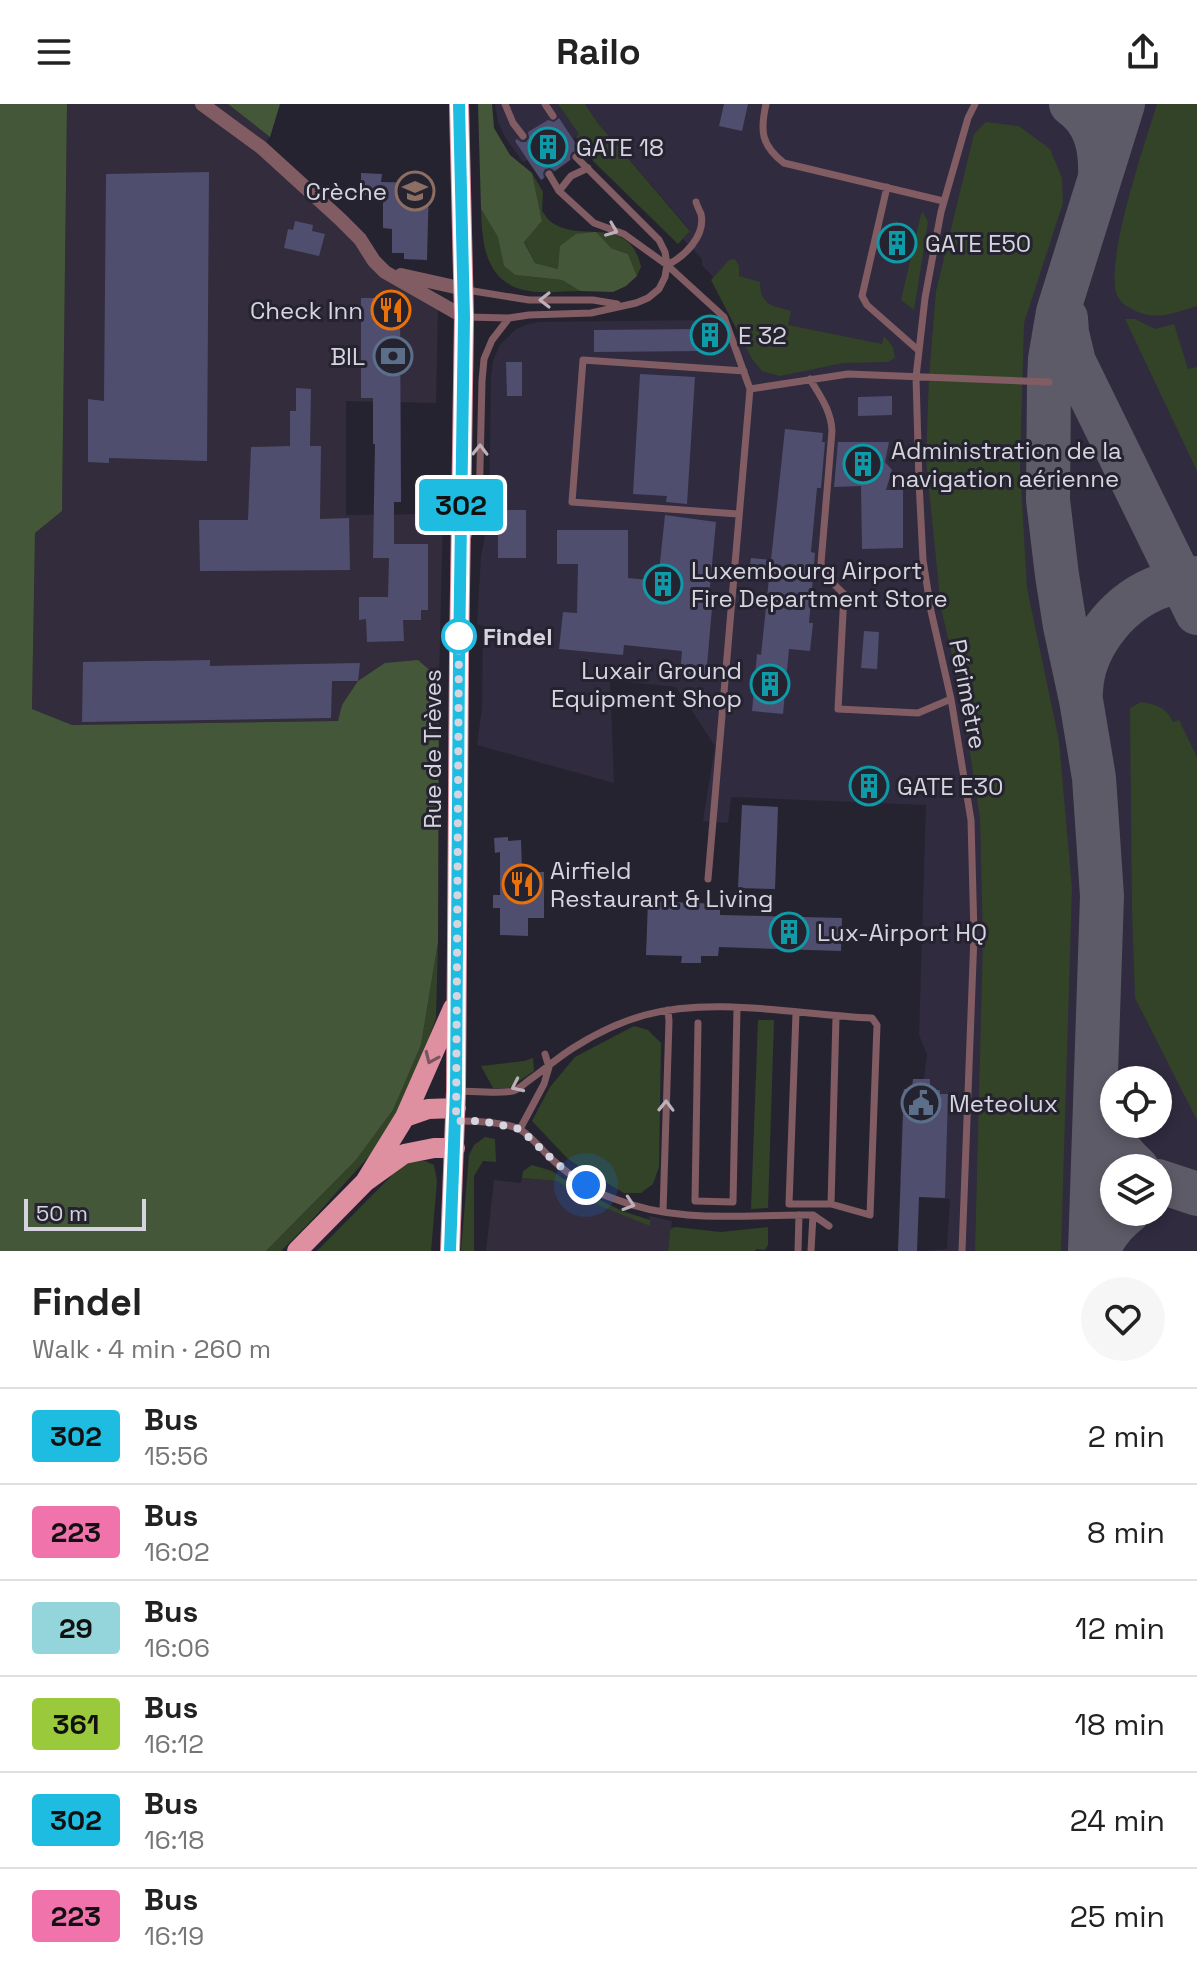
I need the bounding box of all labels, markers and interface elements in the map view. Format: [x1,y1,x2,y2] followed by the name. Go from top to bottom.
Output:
[556,29,641,75] text: Railo
[32,30,76,74] icon: menu
[1121,30,1165,74] icon: share
[527,126,569,168] building icon: GATE 18
[576,132,664,163] place label: GATE 18
[394,170,436,212] school or university icon: Crèche
[305,176,387,207] place label: Crèche
[604,220,618,236] one-way arrow
[876,222,918,264] building icon: GATE E50
[925,228,1031,259] place label: GATE E50
[370,289,412,331] restaurant icon: Check Inn
[538,291,551,309] one-way arrow
[250,295,363,326] place label: Check Inn
[689,314,731,356] building icon: E 32
[738,320,787,351] place label: E 32
[372,335,414,377] bank icon: BIL
[330,341,365,372] place label: BIL
[891,435,1122,494] place label: Administration de la navigation aérienne
[472,443,489,456] one-way arrow
[842,443,884,485] building icon: Administration de la navigation aérienne
[415,479,507,531] line badge: 302
[435,487,487,523] text: 302
[691,555,948,614] place label: Luxembourg Airport Fire Department Store
[642,563,684,605] building icon: Luxembourg Airport Fire Department Store
[442,619,476,653] marker: Findel
[483,621,553,652] place label: Findel
[942,636,994,752] street label: Périmètre
[551,655,742,714] place label: Luxair Ground Equipment Shop
[749,663,791,705] building icon: Luxair Ground Equipment Shop
[417,669,448,829] street label: Rue de Trèves
[848,765,890,807] building icon: GATE E30
[897,771,1003,802] place label: GATE E30
[550,855,774,914] place label: Airfield Restaurant & Living
[501,863,543,905] restaurant icon: Airfield Restaurant & Living
[768,911,810,953] building icon: Lux-Airport HQ
[817,917,987,948] place label: Lux-Airport HQ
[425,1050,441,1064] one-way arrow
[1100,1066,1172,1226] map controls
[1100,1066,1172,1138] button: locate
[511,1076,526,1092] one-way arrow
[900,1082,942,1124] public building icon: Meteolux
[949,1088,1058,1119] place label: Meteolux
[657,1099,674,1112] one-way arrow
[1100,1154,1172,1226] button: layers
[566,1165,606,1205] your location
[24,1195,146,1231] scale bar
[621,1195,635,1211] one-way arrow
[36,1199,88,1227] text: 50 m
[1081,1277,1165,1361] button: heart
[32,1278,142,1326] text: Findel
[32,1332,271,1366] text: Walk · 4 min · 260 m
[144,1400,198,1439] text: Bus
[1088,1417,1165,1456] text: 2 min
[50,1418,102,1454] text: 302
[144,1439,209,1473] text: 15:56
[144,1496,198,1535] text: Bus
[1087,1513,1165,1552] text: 8 min
[51,1514,101,1550] text: 223
[144,1535,210,1569] text: 16:02
[144,1592,198,1631] text: Bus
[1075,1609,1165,1648] text: 12 min
[59,1610,93,1646] text: 29
[144,1631,210,1665] text: 16:06
[144,1688,198,1727] text: Bus
[1075,1705,1165,1744] text: 18 min
[53,1706,99,1742] text: 361
[144,1727,204,1761] text: 16:12
[144,1784,198,1823] text: Bus
[1070,1801,1165,1840] text: 24 min
[50,1802,102,1838] text: 302
[144,1823,204,1857] text: 16:18
[144,1880,198,1919] text: Bus
[1070,1897,1165,1936] text: 25 min
[51,1898,101,1934] text: 223
[144,1919,204,1953] text: 16:19

